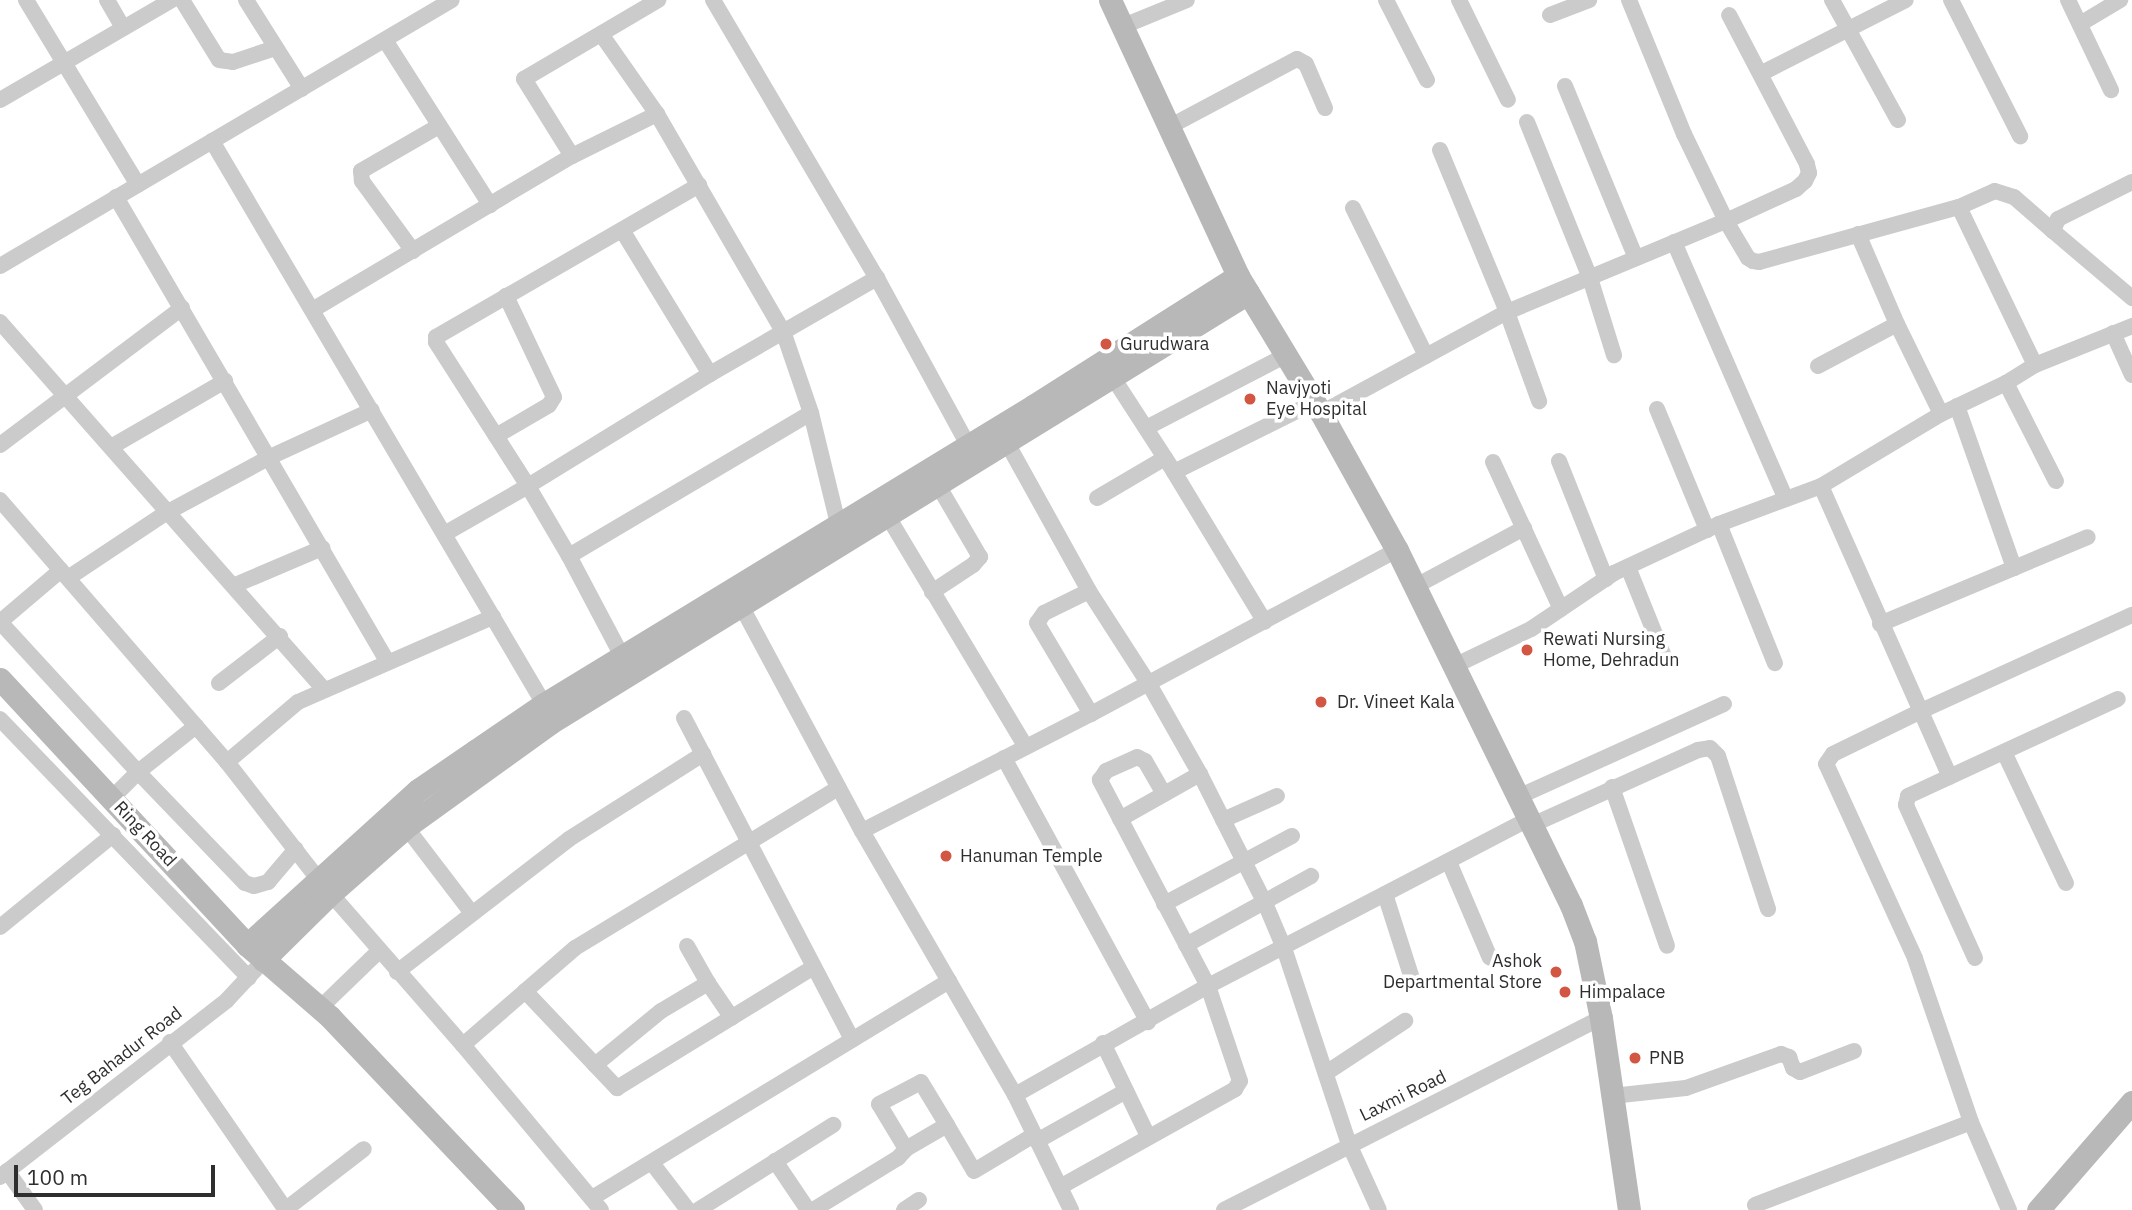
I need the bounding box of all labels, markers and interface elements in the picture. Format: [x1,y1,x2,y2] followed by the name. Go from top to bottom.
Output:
[1120,333,1209,355] place label: Gurudwara
[1098,336,1114,352] marker: Gurudwara
[1266,378,1367,420] place label: Navjyoti Eye Hospital
[1240,389,1260,409] marker: Navjyoti Eye Hospital
[1543,629,1679,672] place label: Rewati Nursing Home, Dehradun
[1517,640,1537,660] marker: Rewati Nursing Home, Dehradun
[1337,691,1455,713] place label: Dr. Vineet Kala
[1311,692,1331,712] marker: Dr. Vineet Kala
[109,797,181,871] street label: Ring Road
[960,845,1103,867] place label: Hanuman Temple
[938,848,954,864] marker: Hanuman Temple
[1383,951,1542,993] place label: Ashok Departmental Store
[1548,964,1564,980] marker: Ashok Departmental Store
[1579,981,1665,1003] place label: Himpalace
[1557,984,1573,1000] marker: Himpalace
[57,1002,187,1110] street label: Teg Bahadur Road
[1649,1047,1684,1069] place label: PNB
[1627,1050,1643,1066] marker: PNB
[1356,1066,1450,1126] street label: Laxmi Road
[18,1150,219,1194] scale bar
[27,1163,88,1191] text: 100 m

